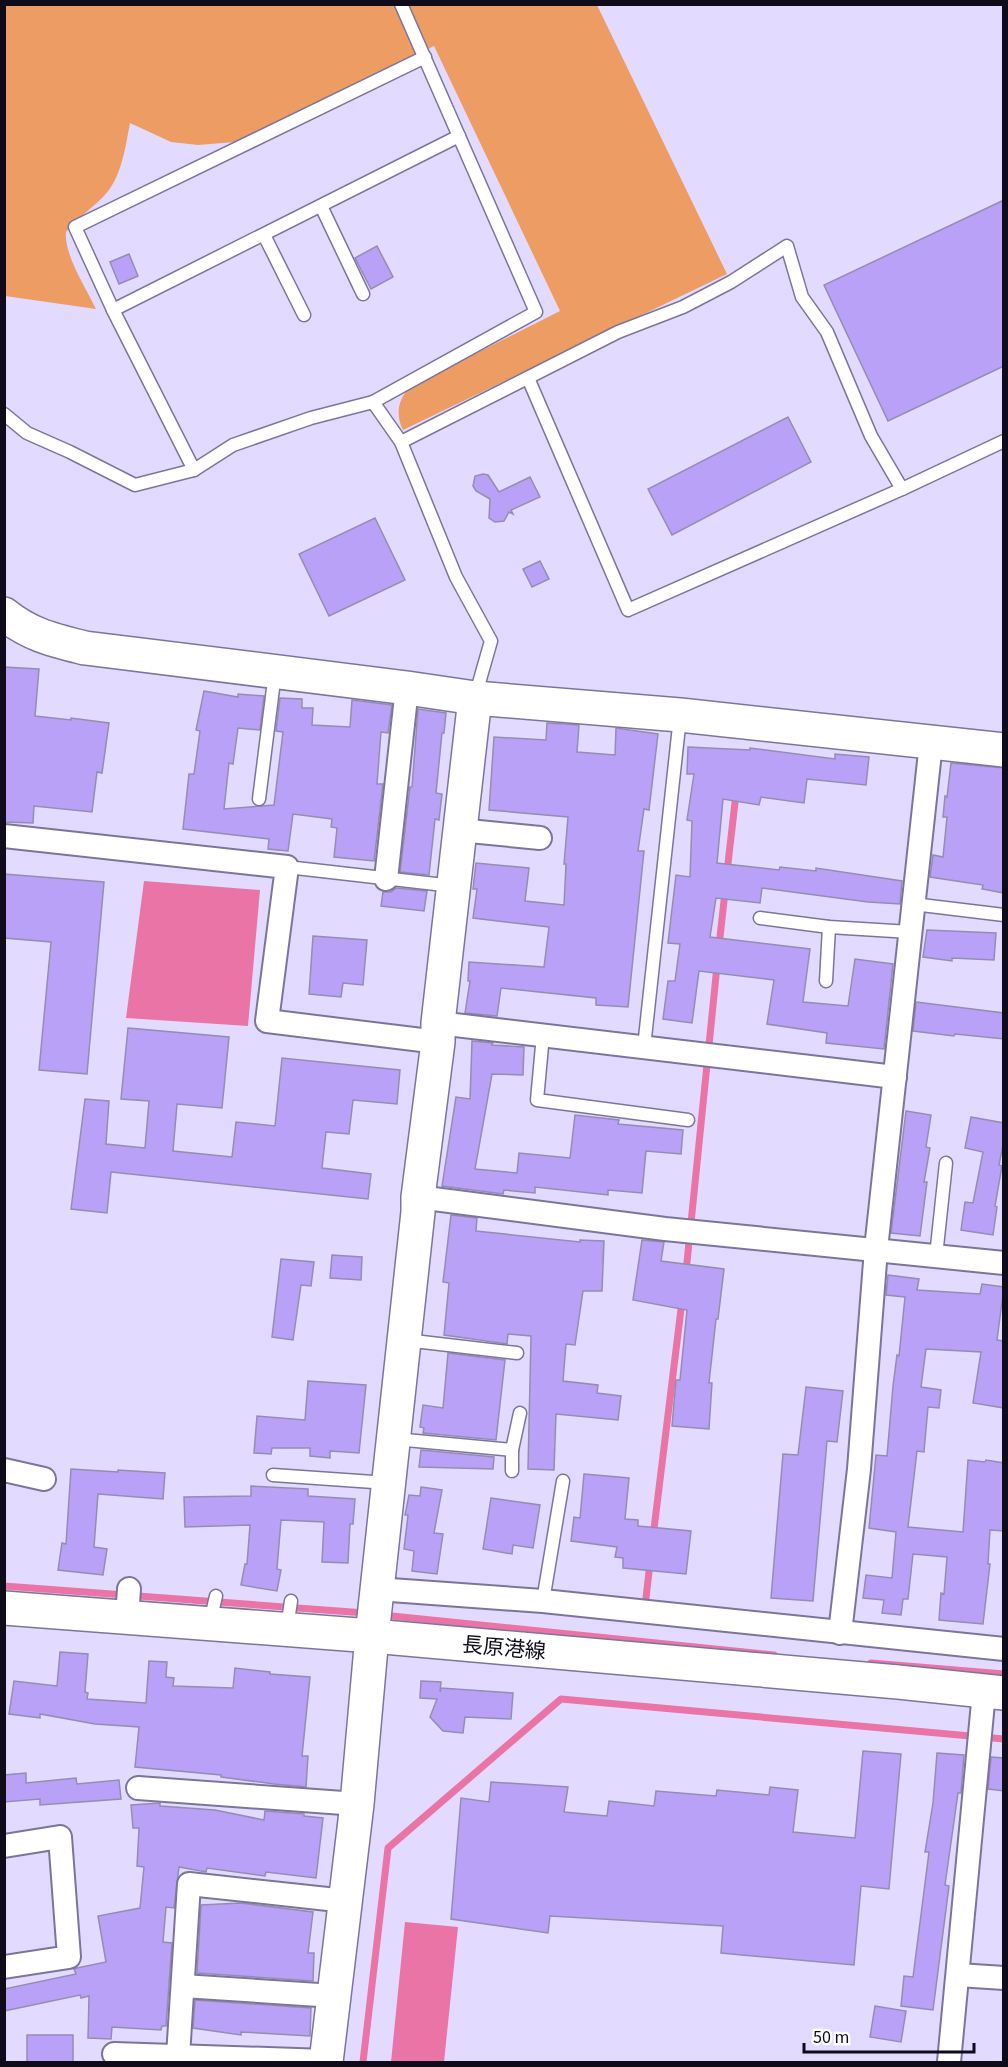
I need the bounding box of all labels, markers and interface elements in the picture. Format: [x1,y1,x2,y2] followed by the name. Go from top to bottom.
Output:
[461,1629,547,1667] street label: 長原港線
[804,2016,974,2054] scale bar
[813,2025,849,2050] text: 50 m

